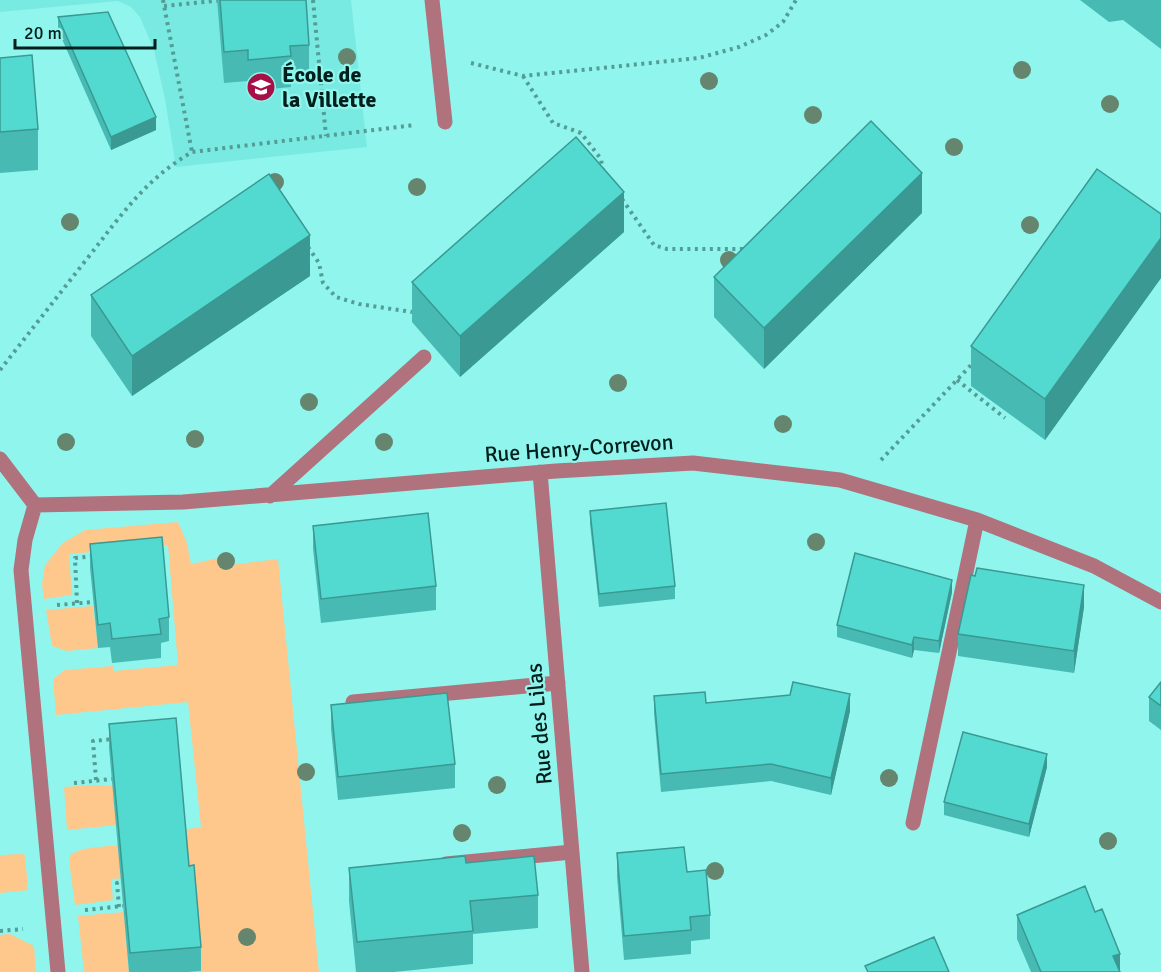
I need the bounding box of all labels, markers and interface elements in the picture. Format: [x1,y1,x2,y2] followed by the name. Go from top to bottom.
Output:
[15,12,154,50] scale bar
[24,22,62,44] text: 20 m
[282,61,377,113] place label: École de la Villette
[245,71,277,103] school or university icon: École de la Villette
[484,428,674,468] street label: Rue Henry-Correvon
[520,662,558,786] street label: Rue des Lilas

